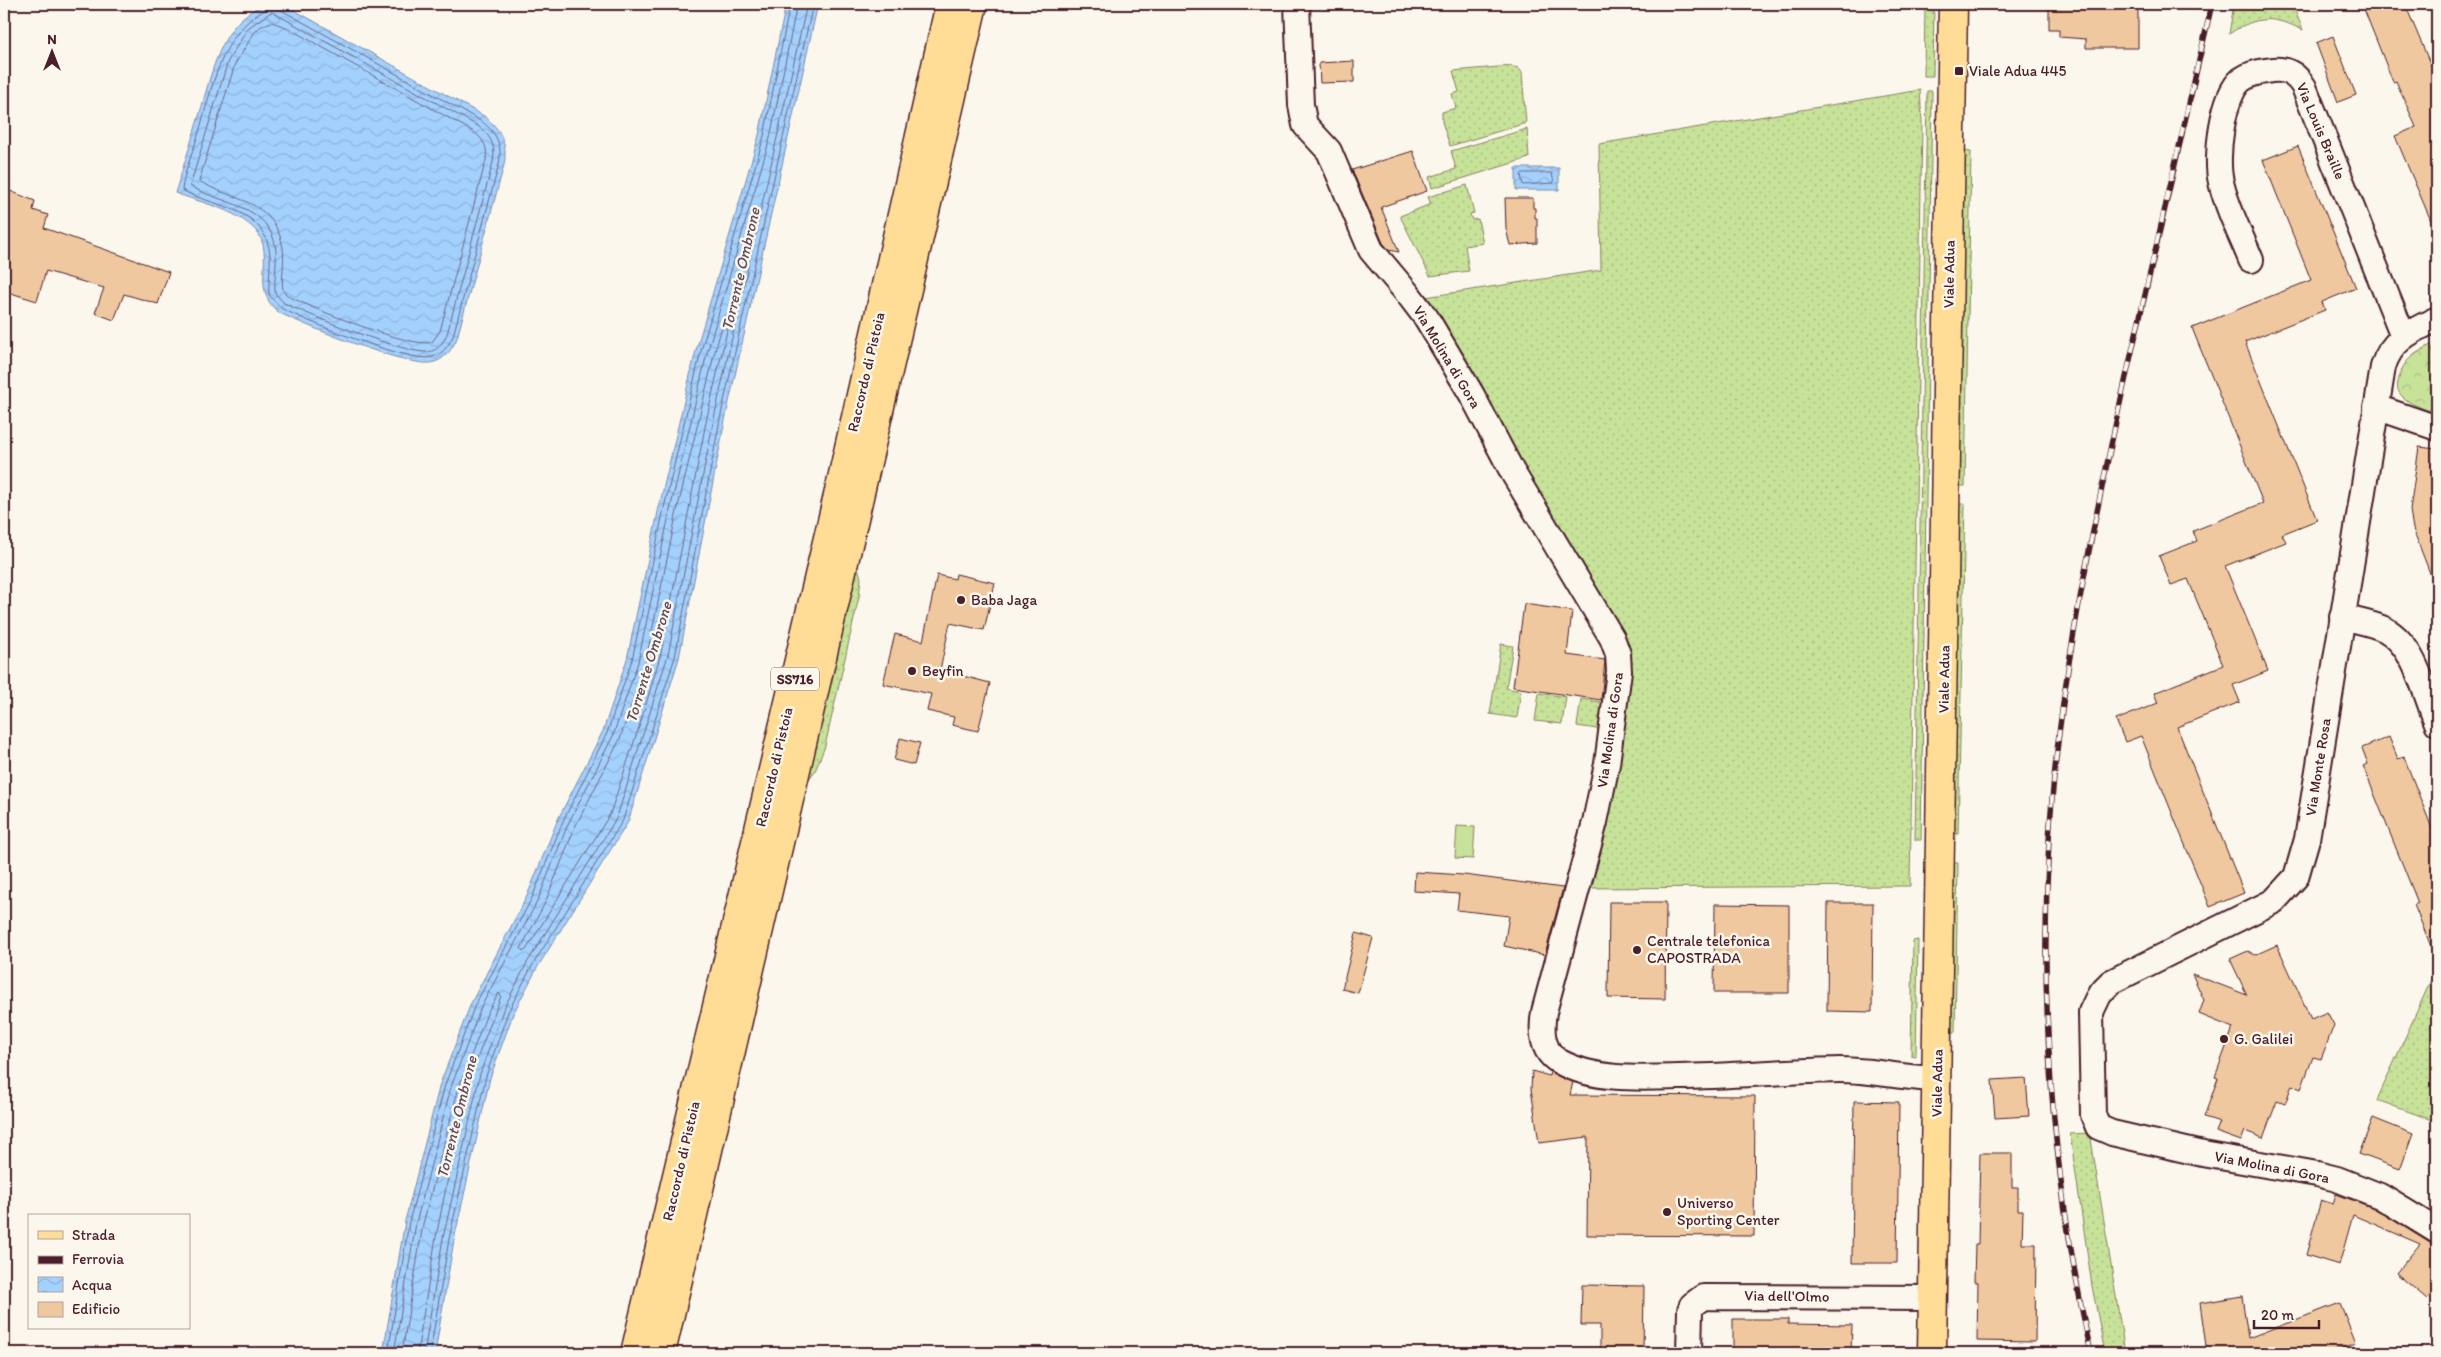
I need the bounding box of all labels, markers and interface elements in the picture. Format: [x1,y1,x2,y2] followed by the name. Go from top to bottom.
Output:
[28,28,78,78] north arrow
[47,31,57,48] text: N
[1969,62,2067,80] place label: Viale Adua 445
[1953,65,1965,77] marker: Viale Adua 445
[2292,80,2350,182] street label: Via Louis Braille
[717,204,764,332] water label: Torrente Ombrone
[1939,239,1959,308] street label: Viale Adua
[1409,302,1485,412] street label: Via Molina di Gora
[843,310,889,434] street label: Raccordo di Pistoia
[971,591,1037,609] place label: Baba Jaga
[955,594,967,606] marker: Baba Jaga
[621,598,676,725] water label: Torrente Ombrone
[1934,644,1954,713] street label: Viale Adua
[922,662,963,680] place label: Beyfin
[906,665,918,677] marker: Beyfin
[771,668,819,691] road number: SS716
[1593,670,1627,789] street label: Via Molina di Gora
[751,705,797,829] street label: Raccordo di Pistoia
[2301,716,2335,817] street label: Via Monte Rosa
[1647,932,1770,967] place label: Centrale telefonica CAPOSTRADA
[1631,944,1643,956] marker: Centrale telefonica CAPOSTRADA
[2234,1030,2293,1048] place label: G. Galilei
[2218,1033,2230,1045] marker: G. Galilei
[1927,1048,1947,1117] street label: Viale Adua
[432,1053,481,1180] water label: Torrente Ombrone
[658,1099,704,1223] street label: Raccordo di Pistoia
[2213,1147,2332,1187] street label: Via Molina di Gora
[1677,1194,1780,1229] place label: Universo Sporting Center
[1661,1206,1673,1218] marker: Universo Sporting Center
[28,1214,190,1330] legend
[72,1226,116,1244] text: Strada
[72,1250,124,1268] text: Ferrovia
[72,1276,113,1294] text: Acqua
[1744,1286,1830,1306] street label: Via dell'Olmo
[2254,1297,2318,1329] scale bar
[72,1300,120,1318] text: Edificio
[2261,1306,2295,1324] text: 20 m

